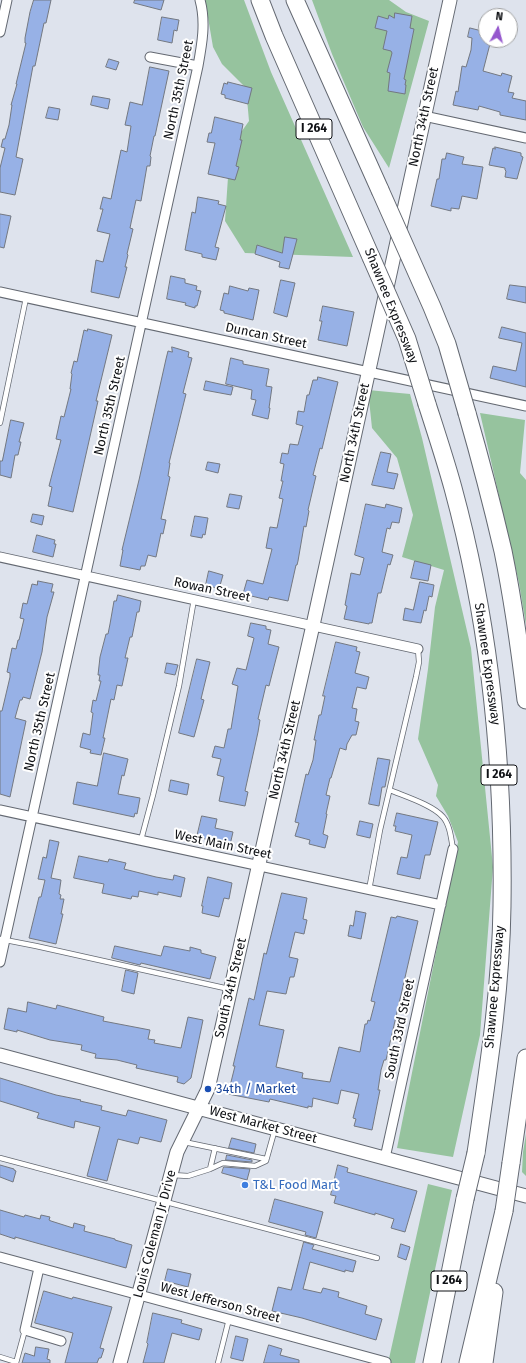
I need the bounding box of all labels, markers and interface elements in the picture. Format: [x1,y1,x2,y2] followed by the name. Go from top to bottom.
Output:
[478,8,518,48] north arrow
[495,10,504,23] text: N
[161,39,197,141] street label: North 35th Street
[406,66,442,168] street label: North 34th Street
[296,119,332,139] road number: I 264
[361,246,421,366] street label: Shawnee Expressway
[224,320,308,352] street label: Duncan Street
[91,355,129,457] street label: North 35th Street
[337,382,373,484] street label: North 34th Street
[172,574,252,606] street label: Rowan Street
[471,602,503,726] street label: Shawnee Expressway
[21,671,59,773] street label: North 35th Street
[266,699,304,801] street label: North 34th Street
[481,765,517,785] road number: I 264
[173,827,273,863] street label: West Main Street
[482,925,508,1049] street label: Shawnee Expressway
[212,936,250,1040] street label: South 34th Street
[382,977,418,1081] street label: South 33rd Street
[216,1081,296,1097] place label: 34th / Market
[203,1084,213,1094] marker: 34th / Market
[207,1103,319,1147] street label: West Market Street
[130,1168,180,1300] street label: Louis Coleman Jr Drive
[253,1177,338,1193] place label: T&L Food Mart
[240,1180,250,1190] marker: T&L Food Mart
[431,1271,467,1291] road number: I 264
[158,1279,282,1327] street label: West Jefferson Street

